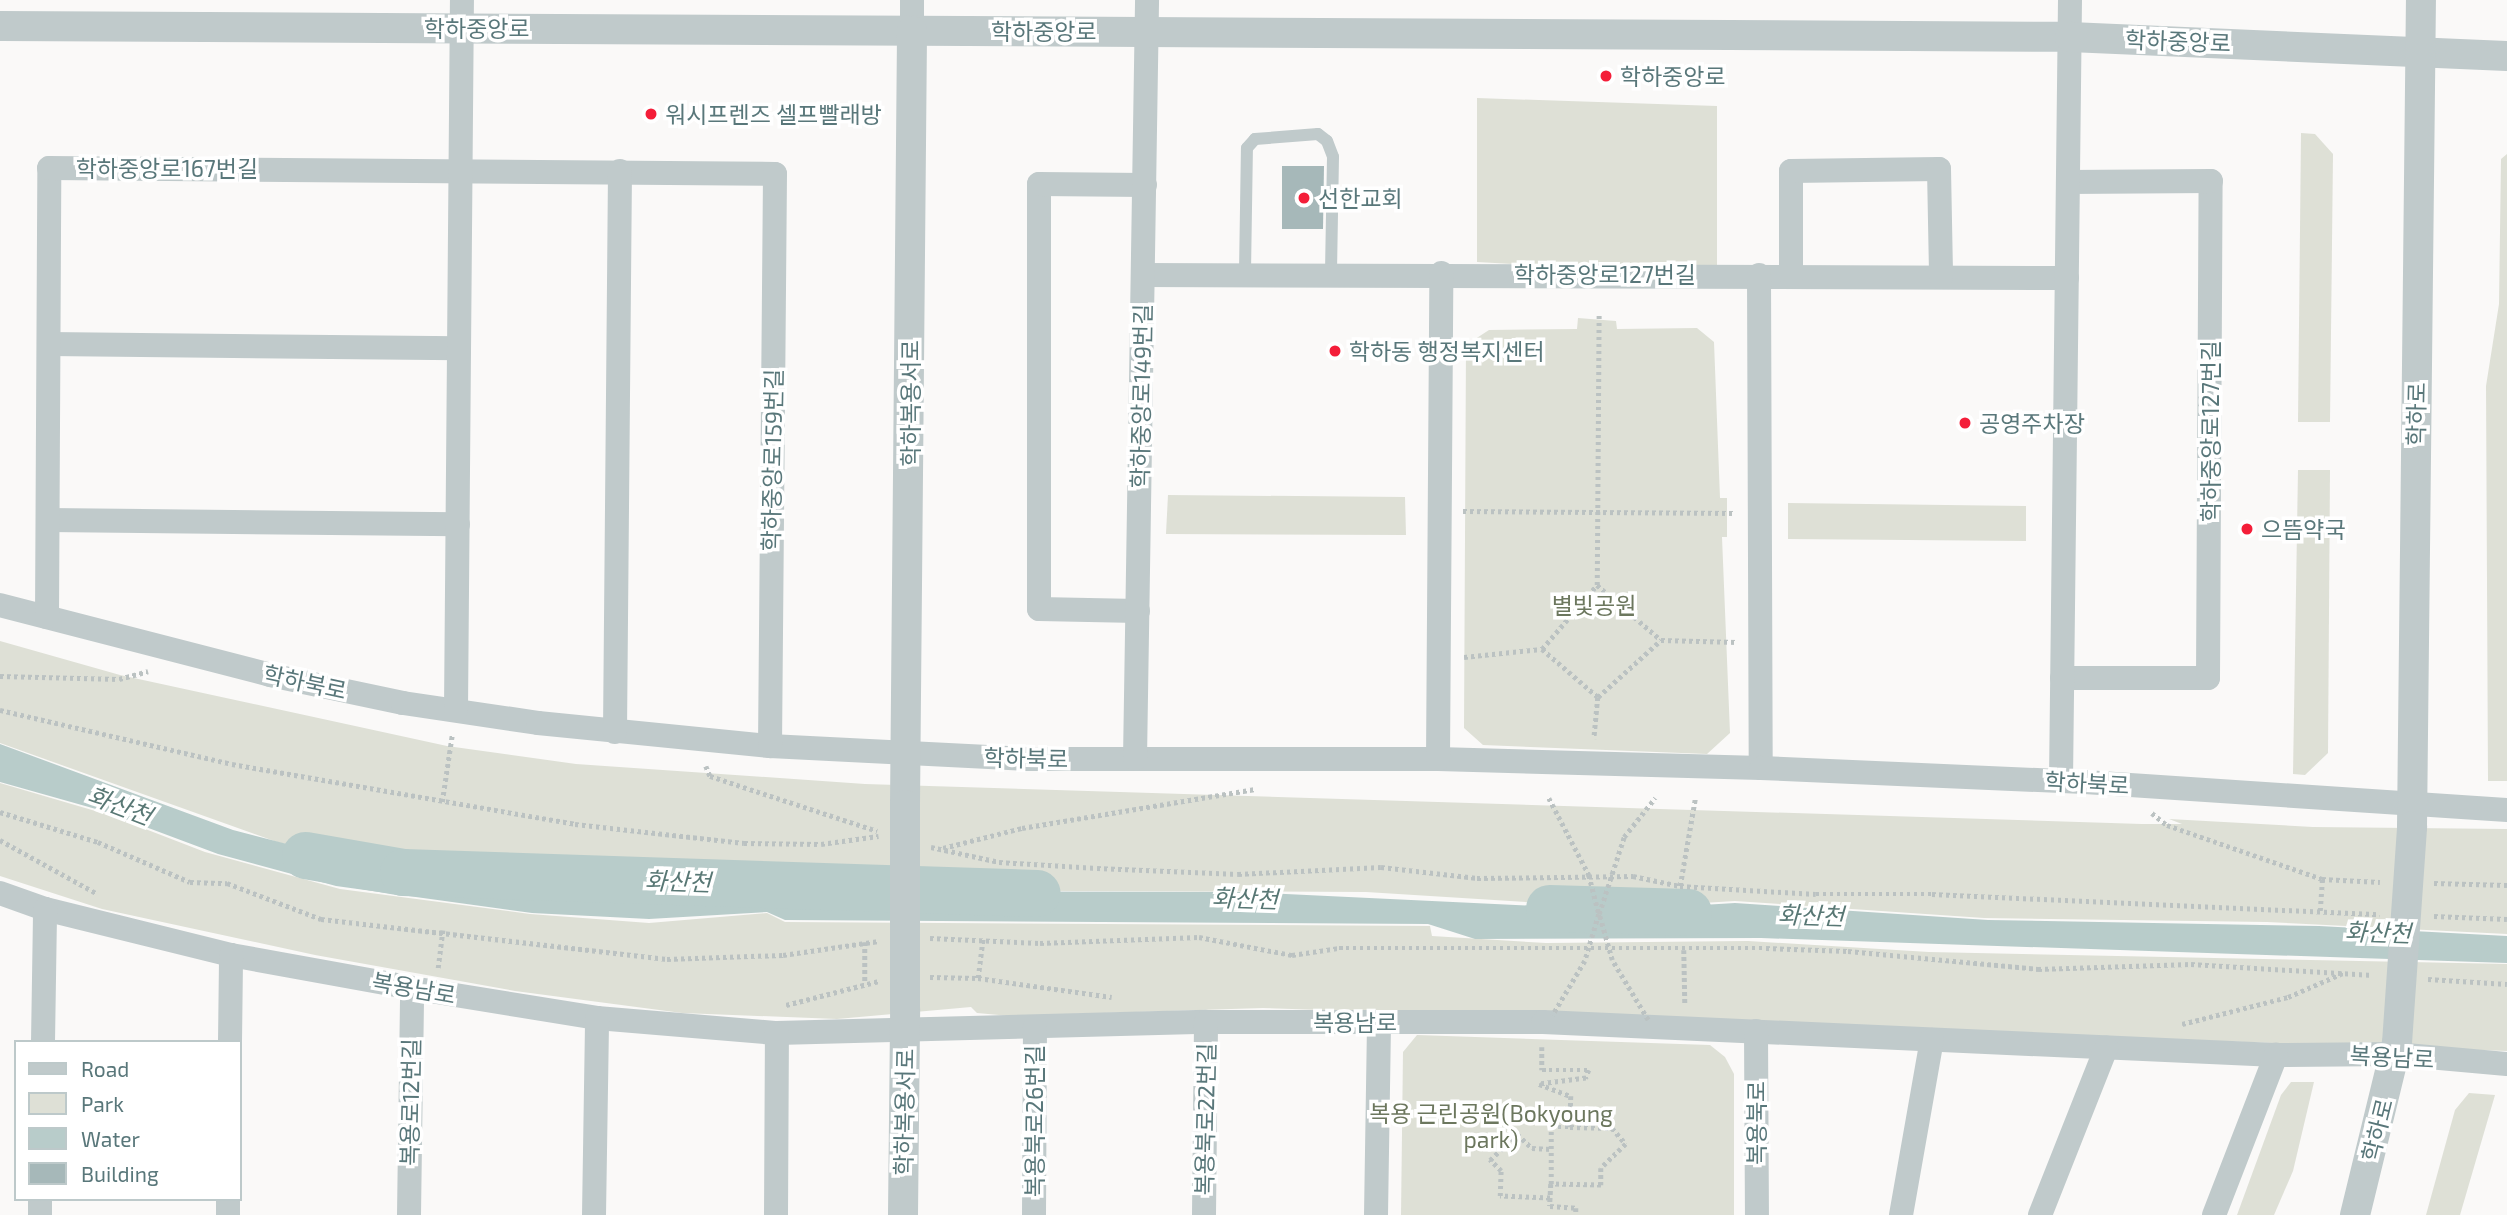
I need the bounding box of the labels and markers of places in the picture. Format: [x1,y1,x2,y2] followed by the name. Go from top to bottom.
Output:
[1620,62,1726,90] place label: 학하중앙로
[1598,68,1614,84] marker: 학하중앙로
[665,100,882,128] place label: 워시프렌즈 셀프빨래방
[643,106,659,122] marker: 워시프렌즈 셀프빨래방
[1318,184,1403,212] place label: 선한교회
[1296,190,1312,206] marker: 선한교회
[1349,337,1545,365] place label: 학하동 행정복지센터
[1327,343,1343,359] marker: 학하동 행정복지센터
[1979,409,2085,437] place label: 공영주차장
[1957,415,1973,431] marker: 공영주차장
[2261,515,2346,543] place label: 으뜸약국
[2239,521,2255,537] marker: 으뜸약국

